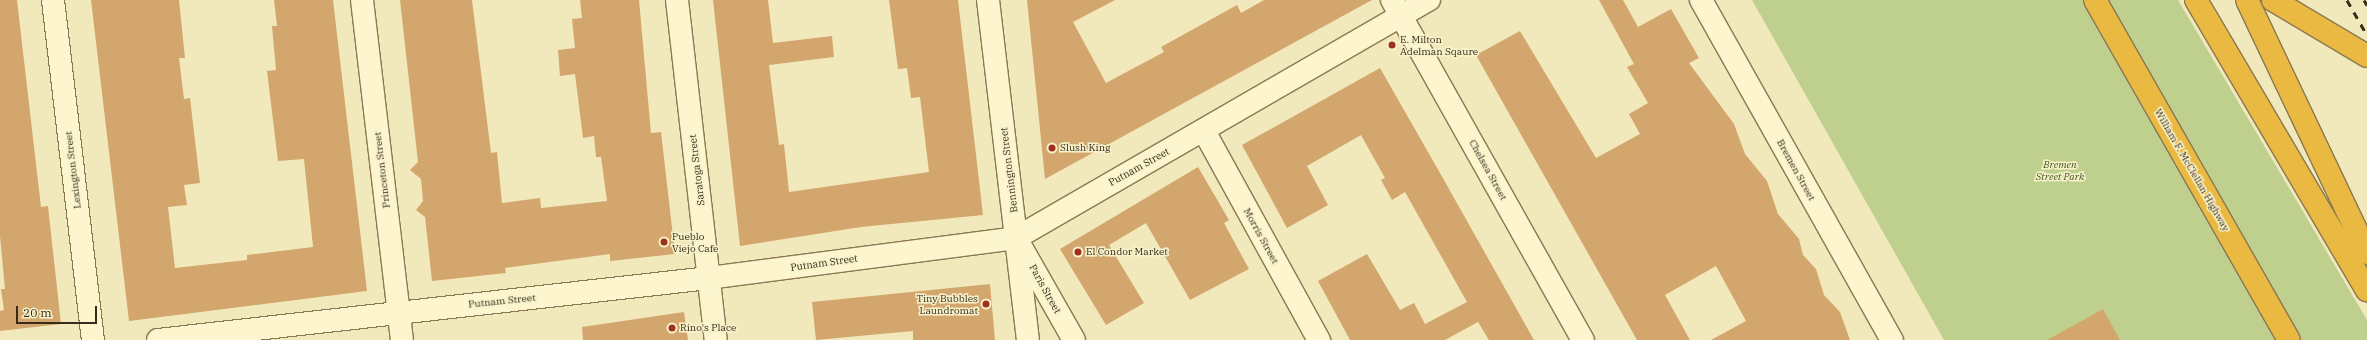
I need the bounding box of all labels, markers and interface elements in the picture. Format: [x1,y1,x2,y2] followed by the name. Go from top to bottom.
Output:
[1400,33,1478,56] place label: E. Milton Adelman Sqaure
[1387,40,1397,50] marker: E. Milton Adelman Sqaure
[2152,107,2232,233] street label: William F. McClellan Highway
[998,127,1020,213] street label: Bennington Street
[62,131,84,209] street label: Lexington Street
[371,131,393,209] street label: Princeton Street
[687,134,707,206] street label: Saratoga Street
[1774,137,1818,203] street label: Bremen Street
[1466,138,1510,202] street label: Chelsea Street
[1060,142,1111,154] place label: Slush King
[1047,143,1057,153] marker: Slush King
[1106,145,1172,189] street label: Putnam Street
[2036,158,2084,182] park label: Bremen Street Park
[1241,206,1281,266] street label: Morris Street
[672,230,718,254] place label: Pueblo Viejo Cafe
[659,237,669,247] marker: Pueblo Viejo Cafe
[1086,246,1168,258] place label: El Condor Market
[1073,247,1083,257] marker: El Condor Market
[790,252,858,274] street label: Putnam Street
[1027,262,1063,316] street label: Paris Street
[468,291,536,311] street label: Putnam Street
[916,292,978,316] place label: Tiny Bubbles Laundromat
[18,298,99,324] scale bar
[981,299,991,309] marker: Tiny Bubbles Laundromat
[23,305,52,320] text: 20 m
[680,322,736,334] place label: Rino's Place
[667,323,677,333] marker: Rino's Place

